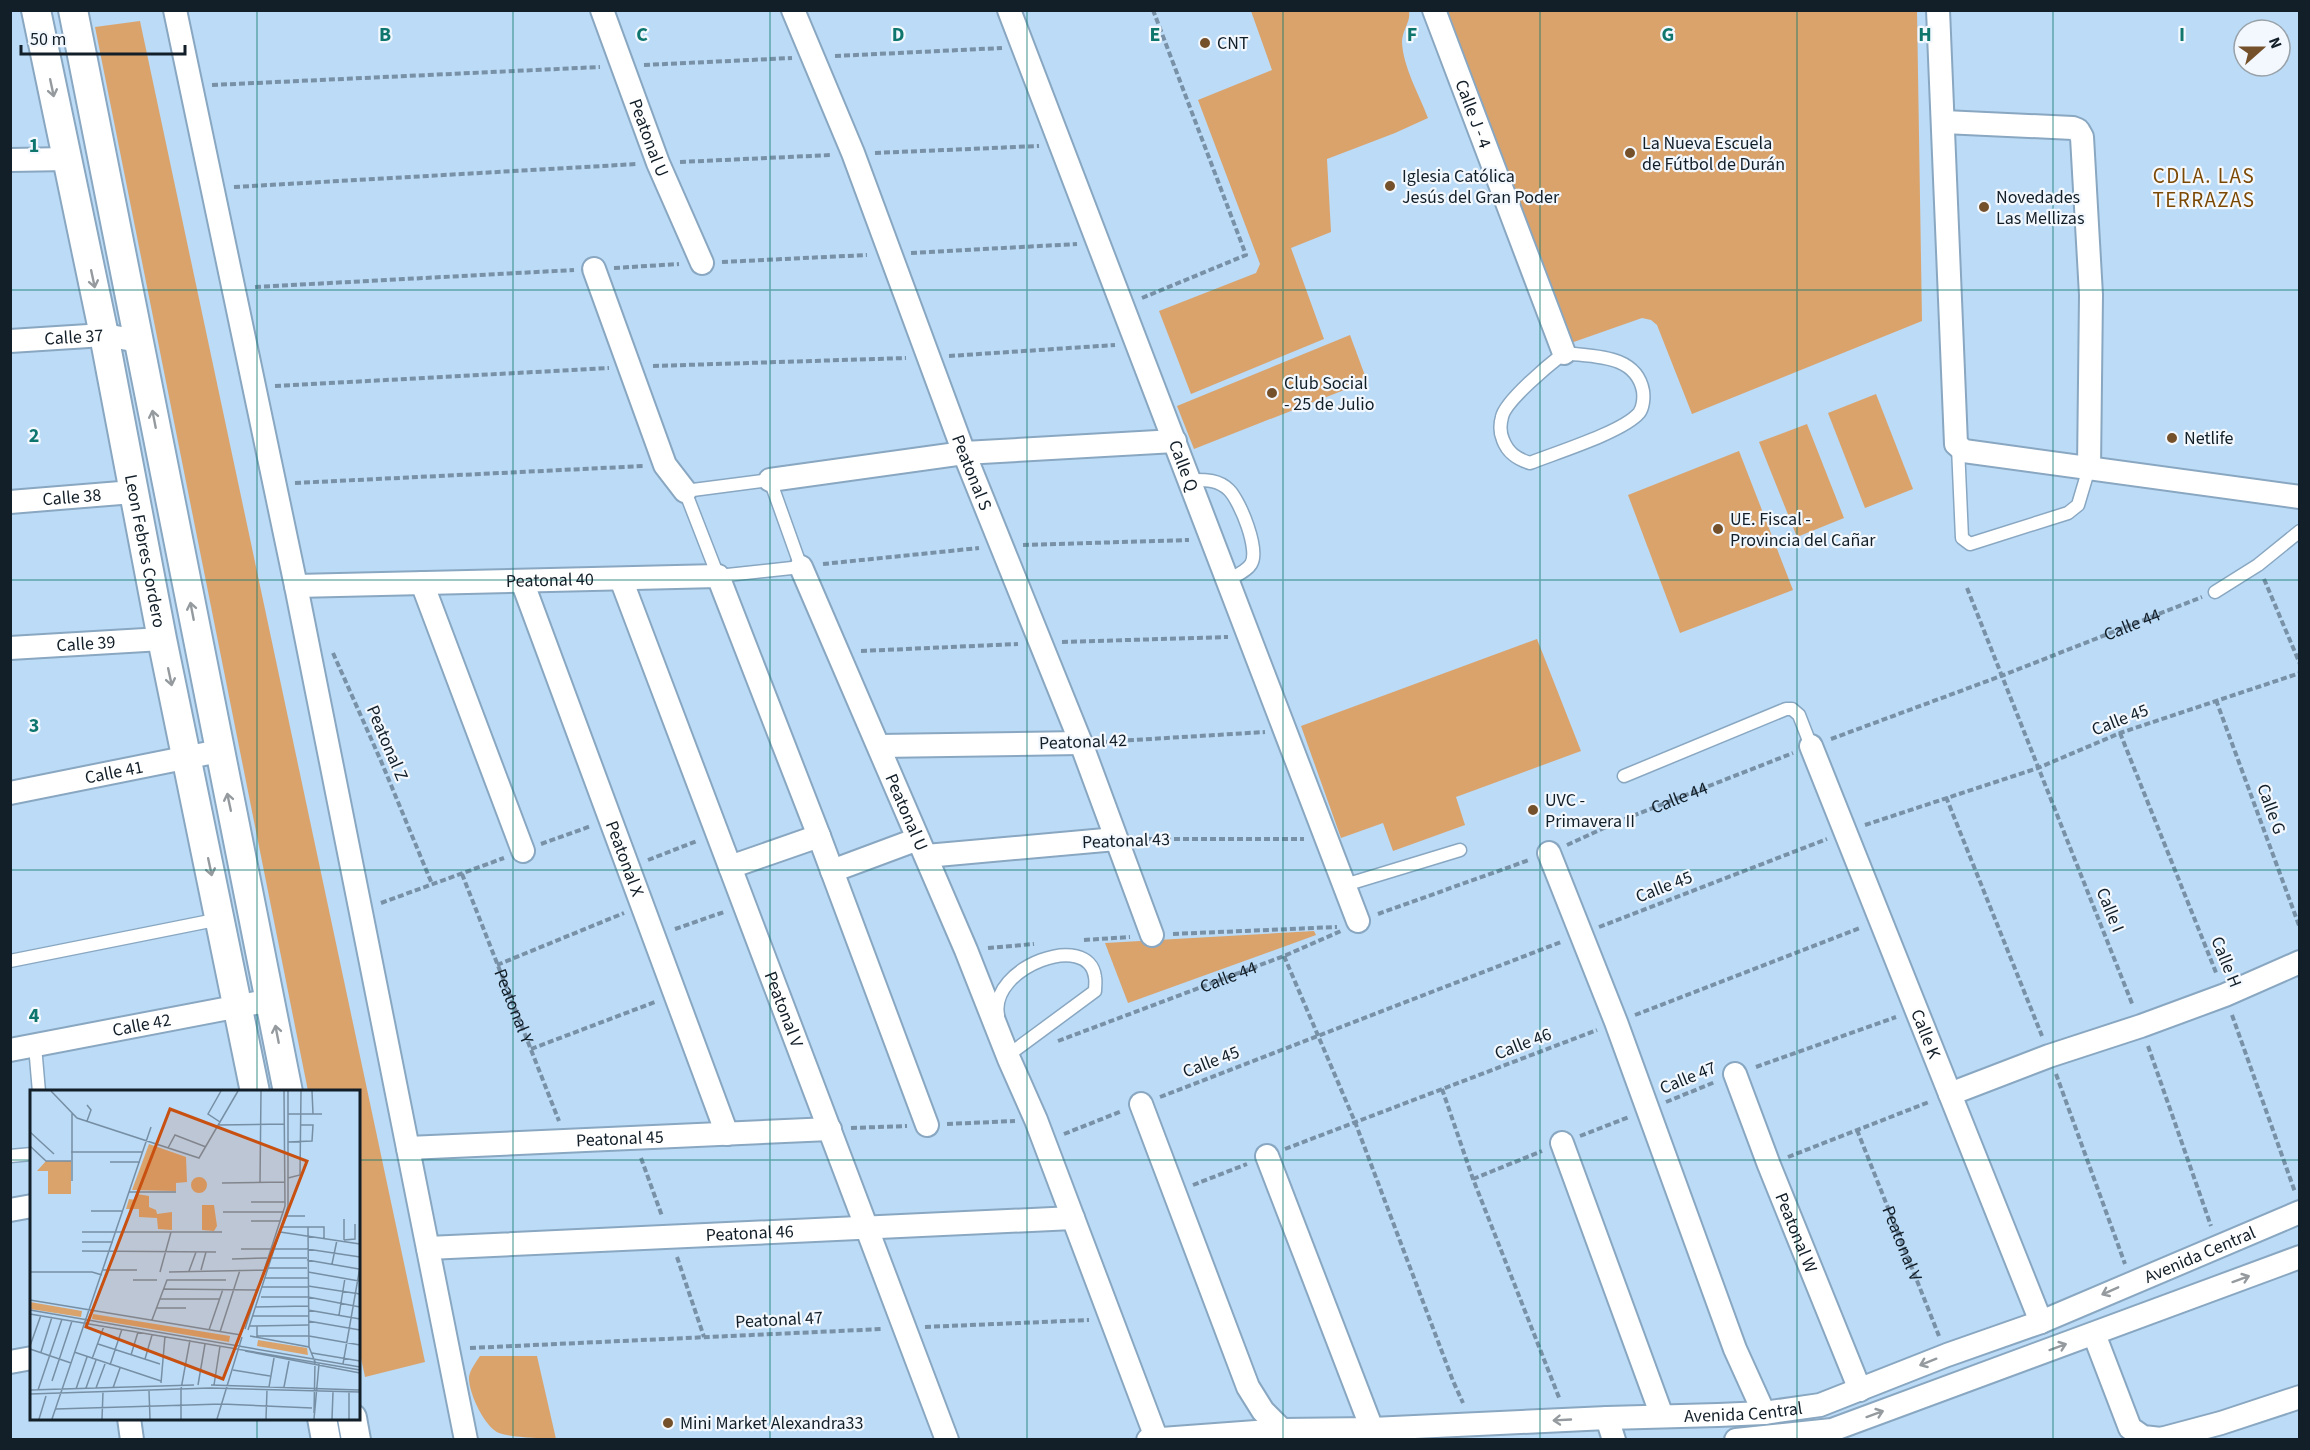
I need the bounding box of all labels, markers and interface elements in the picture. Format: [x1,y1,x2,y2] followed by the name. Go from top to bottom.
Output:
[21,18,184,56] scale bar
[2232,18,2292,78] north arrow
[379,21,391,49] text: B
[636,21,648,49] text: C
[892,21,904,49] text: D
[1150,21,1160,49] text: E
[1407,21,1417,49] text: F
[1662,21,1674,49] text: G
[1918,21,1932,49] text: H
[2179,21,2185,49] text: I
[30,27,66,52] text: 50 m
[1217,31,1249,56] place label: CNT
[2263,34,2287,52] text: N
[1198,36,1212,50] marker: CNT
[1449,76,1498,152] street label: Calle J - 4
[47,78,59,97] one-way arrow
[623,95,675,181] street label: Peatonal U
[1642,131,1785,177] place label: La Nueva Escuela de Fútbol de Durán
[29,132,39,160] text: 1
[1623,146,1637,160] marker: La Nueva Escuela de Fútbol de Durán
[2152,161,2256,215] district label: CDLA. LAS TERRAZAS
[1402,164,1560,210] place label: Iglesia Católica Jesús del Gran Poder
[1383,179,1397,193] marker: Iglesia Católica Jesús del Gran Poder
[1996,185,2084,231] place label: Novedades Las Mellizas
[1977,200,1991,214] marker: Novedades Las Mellizas
[87,269,99,288] one-way arrow
[44,323,104,351] street label: Calle 37
[1284,371,1374,417] place label: Club Social - 25 de Julio
[1265,386,1279,400] marker: Club Social - 25 de Julio
[148,410,159,430] one-way arrow
[29,422,39,450] text: 2
[2184,426,2234,451] place label: Netlife
[946,431,998,514] street label: Peatonal S
[2165,431,2179,445] marker: Netlife
[1162,436,1205,495] street label: Calle Q
[118,472,172,630] street label: Leon Febres Cordero
[41,482,102,512] street label: Calle 38
[1730,507,1876,553] place label: UE. Fiscal - Provincia del Cañar
[1711,522,1725,536] marker: UE. Fiscal - Provincia del Cañar
[506,566,594,594] street label: Peatonal 40
[186,601,197,621] one-way arrow
[2100,602,2164,647] street label: Calle 44
[56,629,116,658] street label: Calle 39
[165,666,176,686] one-way arrow
[2088,698,2152,742] street label: Calle 45
[360,701,414,785] street label: Peatonal Z
[29,712,39,740] text: 3
[1039,728,1127,756] street label: Peatonal 42
[83,754,145,790] street label: Calle 41
[879,770,934,855] street label: Peatonal U
[1647,775,1711,820] street label: Calle 44
[2250,780,2292,838] street label: Calle G
[1545,788,1635,834] place label: UVC - Primavera II
[223,793,234,812] one-way arrow
[1526,803,1540,817] marker: UVC - Primavera II
[599,817,650,900] street label: Peatonal X
[1082,827,1170,855] street label: Peatonal 43
[205,857,216,877] one-way arrow
[1632,865,1696,909] street label: Calle 45
[2090,884,2130,936] street label: Calle I
[2205,933,2247,991] street label: Calle H
[1196,955,1260,999] street label: Calle 44
[488,965,540,1048] street label: Peatonal Y
[758,968,810,1051] street label: Peatonal V
[29,1002,40,1030] text: 4
[1905,1005,1947,1063] street label: Calle K
[110,1007,173,1043] street label: Calle 42
[1491,1022,1555,1066] street label: Calle 46
[271,1025,282,1044] one-way arrow
[1179,1040,1243,1084] street label: Calle 45
[1656,1055,1720,1101] street label: Calle 47
[30,1090,360,1420] inset map
[575,1124,664,1153] street label: Peatonal 45
[1769,1189,1824,1276] street label: Peatonal W
[1876,1202,1929,1285] street label: Peatonal V
[705,1219,794,1248] street label: Peatonal 46
[2140,1220,2259,1289] street label: Avenida Central
[2231,1273,2250,1284] one-way arrow
[2101,1287,2119,1298] one-way arrow
[734,1305,824,1335] street label: Peatonal 47
[2048,1340,2067,1351] one-way arrow
[1920,1358,1938,1369] one-way arrow
[1684,1395,1804,1428] street label: Avenida Central
[1866,1408,1884,1419] one-way arrow
[680,1411,864,1436] place label: Mini Market Alexandra33
[1553,1415,1572,1426] one-way arrow
[661,1416,675,1430] marker: Mini Market Alexandra33

